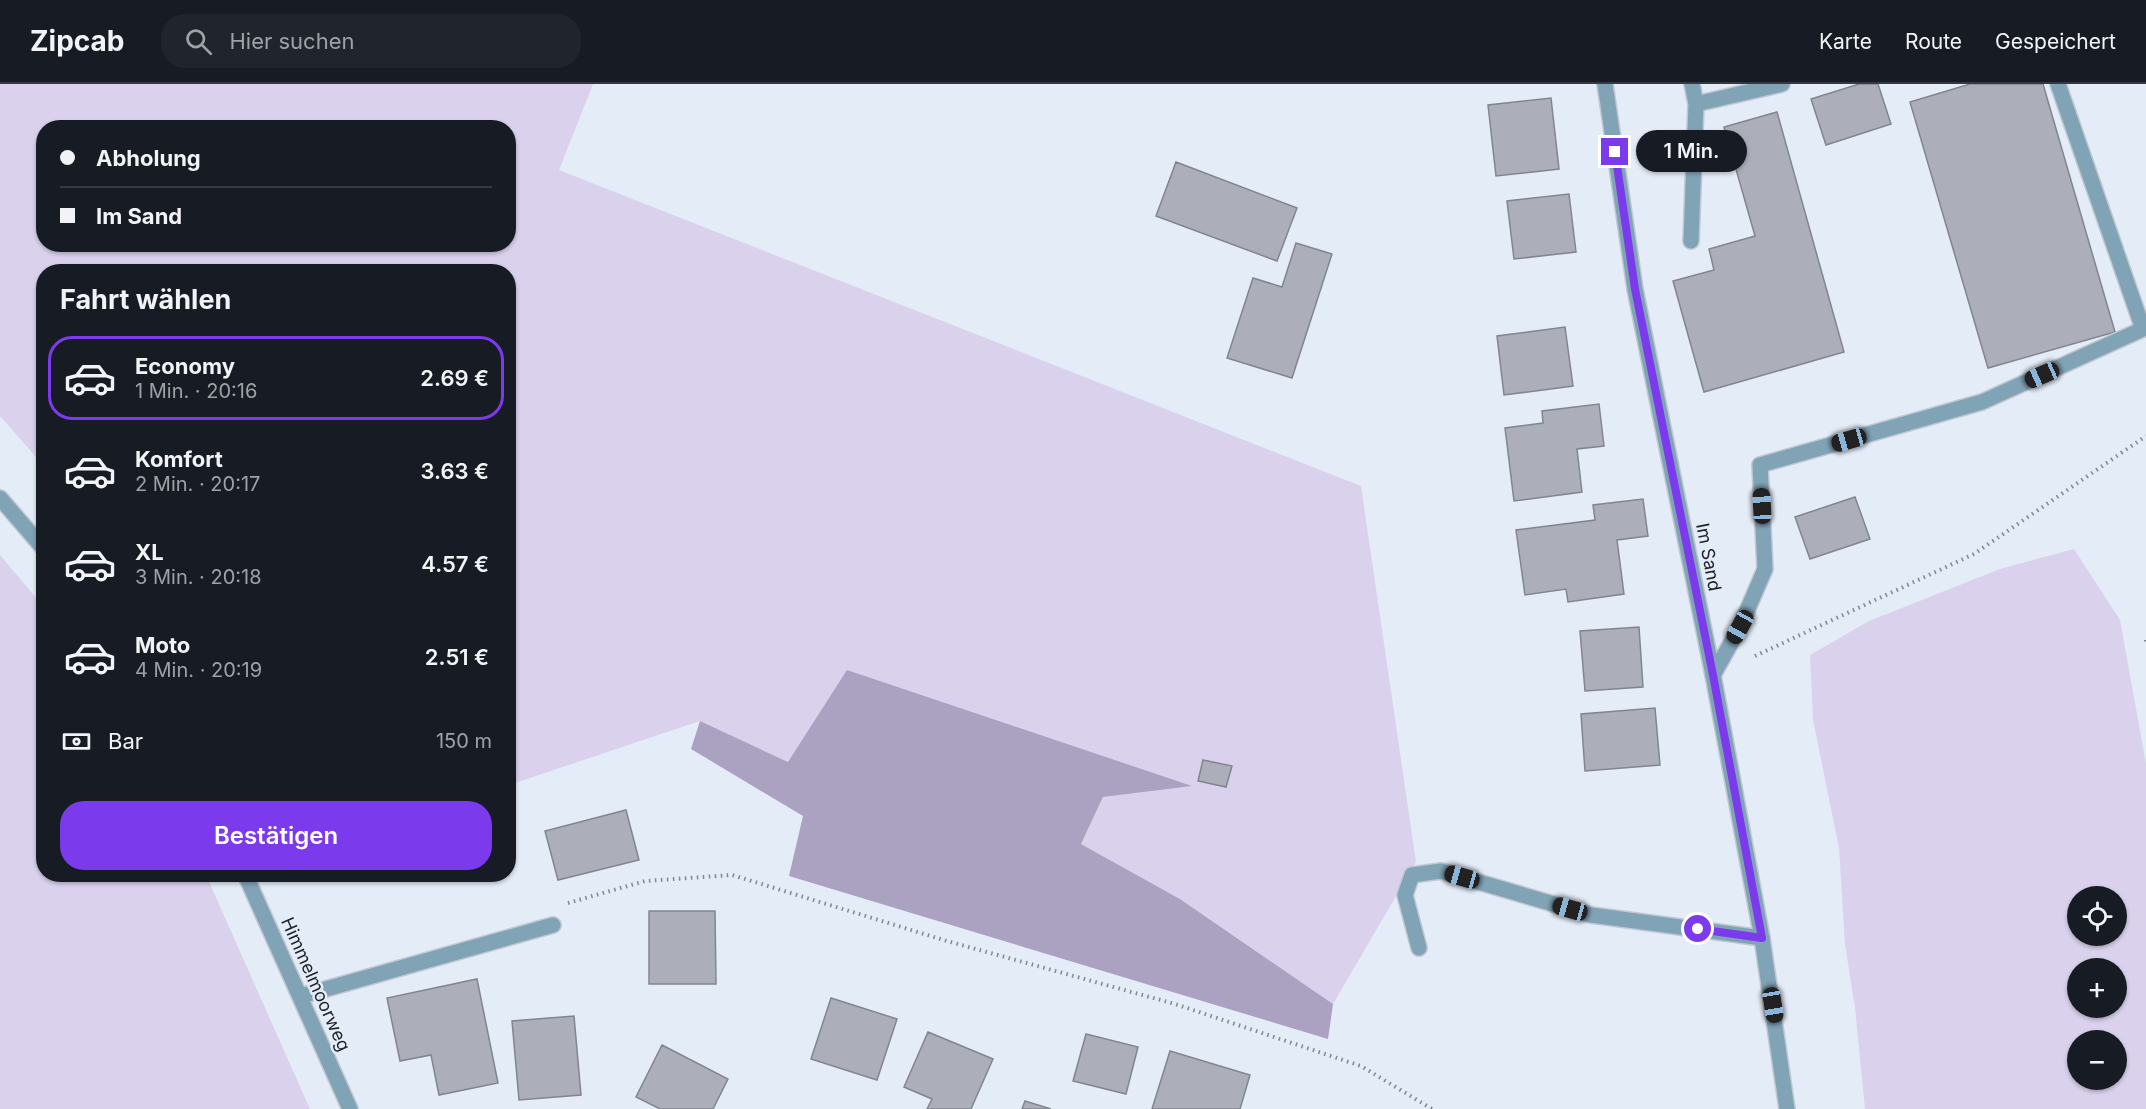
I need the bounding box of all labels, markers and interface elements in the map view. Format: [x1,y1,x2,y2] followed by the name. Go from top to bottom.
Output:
[161,14,581,68] search box
[30,24,125,58] text: Zipcab
[182,25,215,58] icon: search
[230,28,355,54] text: Hier suchen
[1819,29,1872,54] text: Karte
[1905,29,1962,54] text: Route
[1995,29,2116,54] text: Gespeichert
[1636,131,1747,173] callout: 1 Min.
[1601,138,1628,165] route end
[1664,139,1719,163] text: 1 Min.
[96,145,201,171] text: Abholung
[96,203,182,229] text: Im Sand
[60,283,231,316] text: Fahrt wählen
[63,351,117,405] icon: car
[135,353,235,379] text: Economy
[2022,359,2062,391] car
[420,365,489,391] text: 2.69 €
[135,379,257,403] text: 1 Min. · 20:16
[1829,426,1869,454] car
[63,444,117,498] icon: car
[135,446,223,472] text: Komfort
[421,458,489,484] text: 3.63 €
[135,472,260,496] text: 2 Min. · 20:17
[1752,488,1772,524] car
[1692,521,1726,593] street label: Im Sand
[63,537,117,591] icon: car
[135,539,164,565] text: XL
[421,551,489,577] text: 4.57 €
[135,565,262,589] text: 3 Min. · 20:18
[1723,607,1757,647] car
[63,630,117,684] icon: car
[135,632,190,658] text: Moto
[425,644,489,670] text: 2.51 €
[135,658,262,682] text: 4 Min. · 20:19
[60,725,93,758] icon: cash
[108,728,143,754] text: Bar
[436,729,492,753] text: 150 m
[60,801,492,870] button: Bestätigen
[1442,863,1482,891] car
[2067,886,2127,1090] map controls
[2067,886,2127,946] button: locate
[1550,895,1590,923] car
[277,914,355,1054] street label: Himmelmoorweg
[1684,915,1711,942] route start
[2067,958,2127,1018] button: +
[1761,986,1785,1024] car
[2067,1030,2127,1090] button: −

